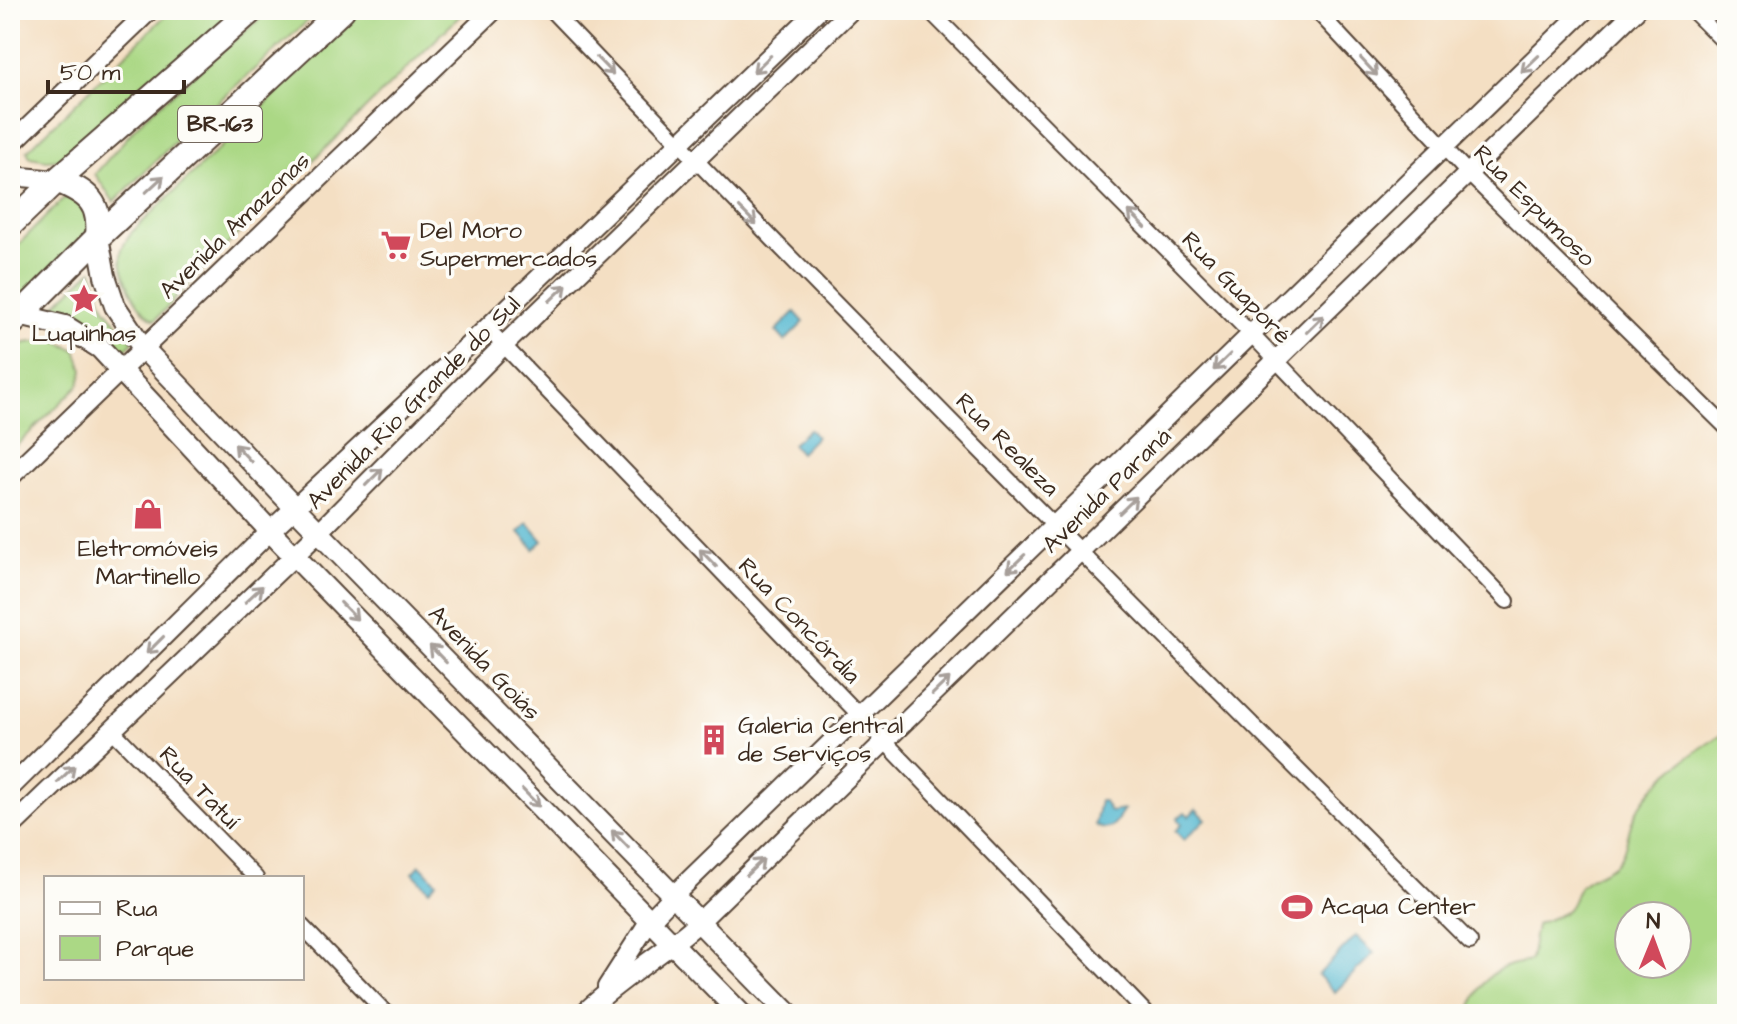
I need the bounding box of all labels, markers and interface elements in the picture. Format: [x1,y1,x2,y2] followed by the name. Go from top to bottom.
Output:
[48,44,184,94] scale bar
[753,55,773,73] one-way arrow
[1520,55,1540,73] one-way arrow
[60,56,121,90] text: 50 m
[595,56,614,76] one-way arrow
[1360,57,1379,77] one-way arrow
[178,106,262,142] road number: BR-163
[1465,137,1603,275] street label: Rua Espumoso
[152,145,318,307] street label: Avenida Amazonas
[144,175,164,194] one-way arrow
[738,206,757,225] one-way arrow
[1128,210,1147,229] one-way arrow
[420,214,597,276] place label: Del Moro Supermercados
[1173,224,1299,352] street label: Rua Guaporé
[379,228,413,262] supermarket icon: Del Moro Supermercados
[67,282,101,316] place icon: Luquinhas
[548,283,568,302] one-way arrow
[299,288,529,518] street label: Avenida Rio Grande do Sul
[1305,315,1325,334] one-way arrow
[31,317,137,351] place label: Luquinhas
[1213,352,1232,371] one-way arrow
[948,386,1066,504] street label: Rua Realeza
[1035,421,1179,561] street label: Avenida Paraná
[234,443,252,463] one-way arrow
[364,468,383,487] one-way arrow
[1118,496,1137,515] one-way arrow
[131,497,165,531] shop icon: Eletromóveis Martinello
[78,532,218,594] place label: Eletromóveis Martinello
[698,548,717,568] one-way arrow
[730,550,868,692] street label: Rua Concórdia
[1007,553,1026,572] one-way arrow
[244,585,264,604] one-way arrow
[420,598,548,728] street label: Avenida Goiás
[340,601,359,621] one-way arrow
[146,635,165,654] one-way arrow
[429,645,448,664] one-way arrow
[931,677,950,696] one-way arrow
[738,709,903,771] place label: Galeria Central de Serviços
[697,723,731,757] building icon: Galeria Central de Serviços
[151,739,248,837] street label: Rua Tatuí
[56,764,76,783] one-way arrow
[521,788,540,808] one-way arrow
[610,829,629,849] one-way arrow
[745,858,765,877] one-way arrow
[44,876,304,980] legend
[1280,890,1314,924] sports icon: Acqua Center
[1321,890,1476,924] place label: Acqua Center
[116,892,158,926] text: Rua
[1613,900,1693,980] north arrow
[1646,906,1661,937] text: N
[116,932,194,966] text: Parque

